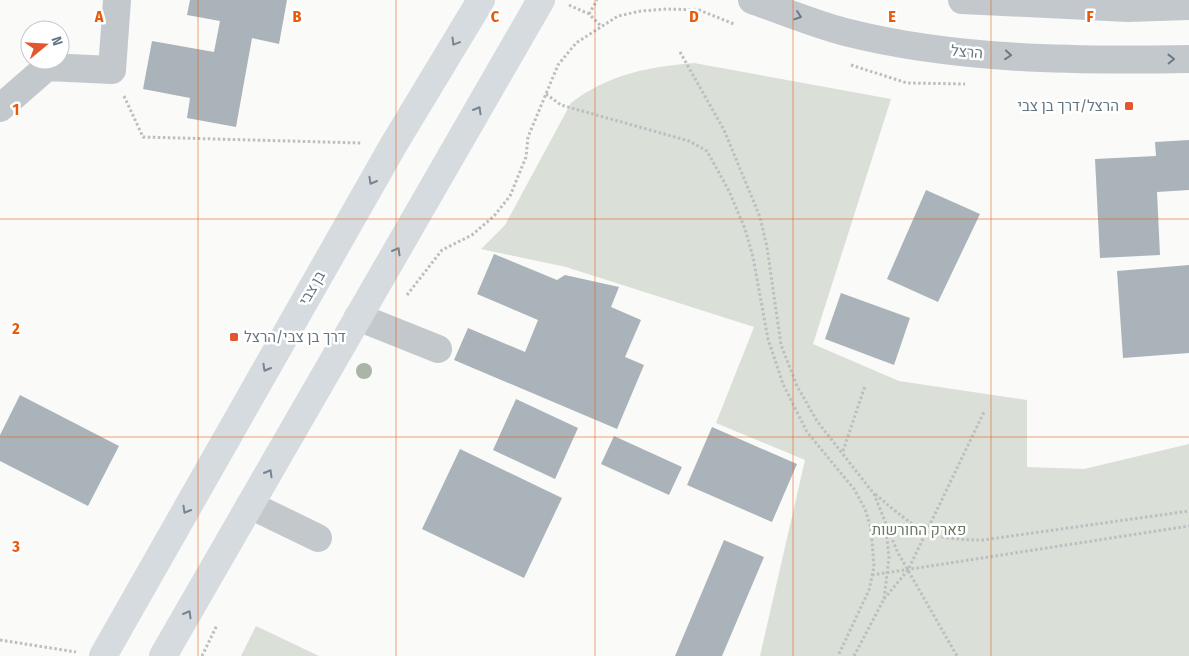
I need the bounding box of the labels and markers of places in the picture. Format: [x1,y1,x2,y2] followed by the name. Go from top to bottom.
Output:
[1017,97,1119,115] place label: הרצל/דרך בן צבי
[1123,100,1135,112] marker: הרצל/דרך בן צבי
[244,328,346,346] place label: דרך בן צבי/הרצל
[228,331,240,343] marker: דרך בן צבי/הרצל

